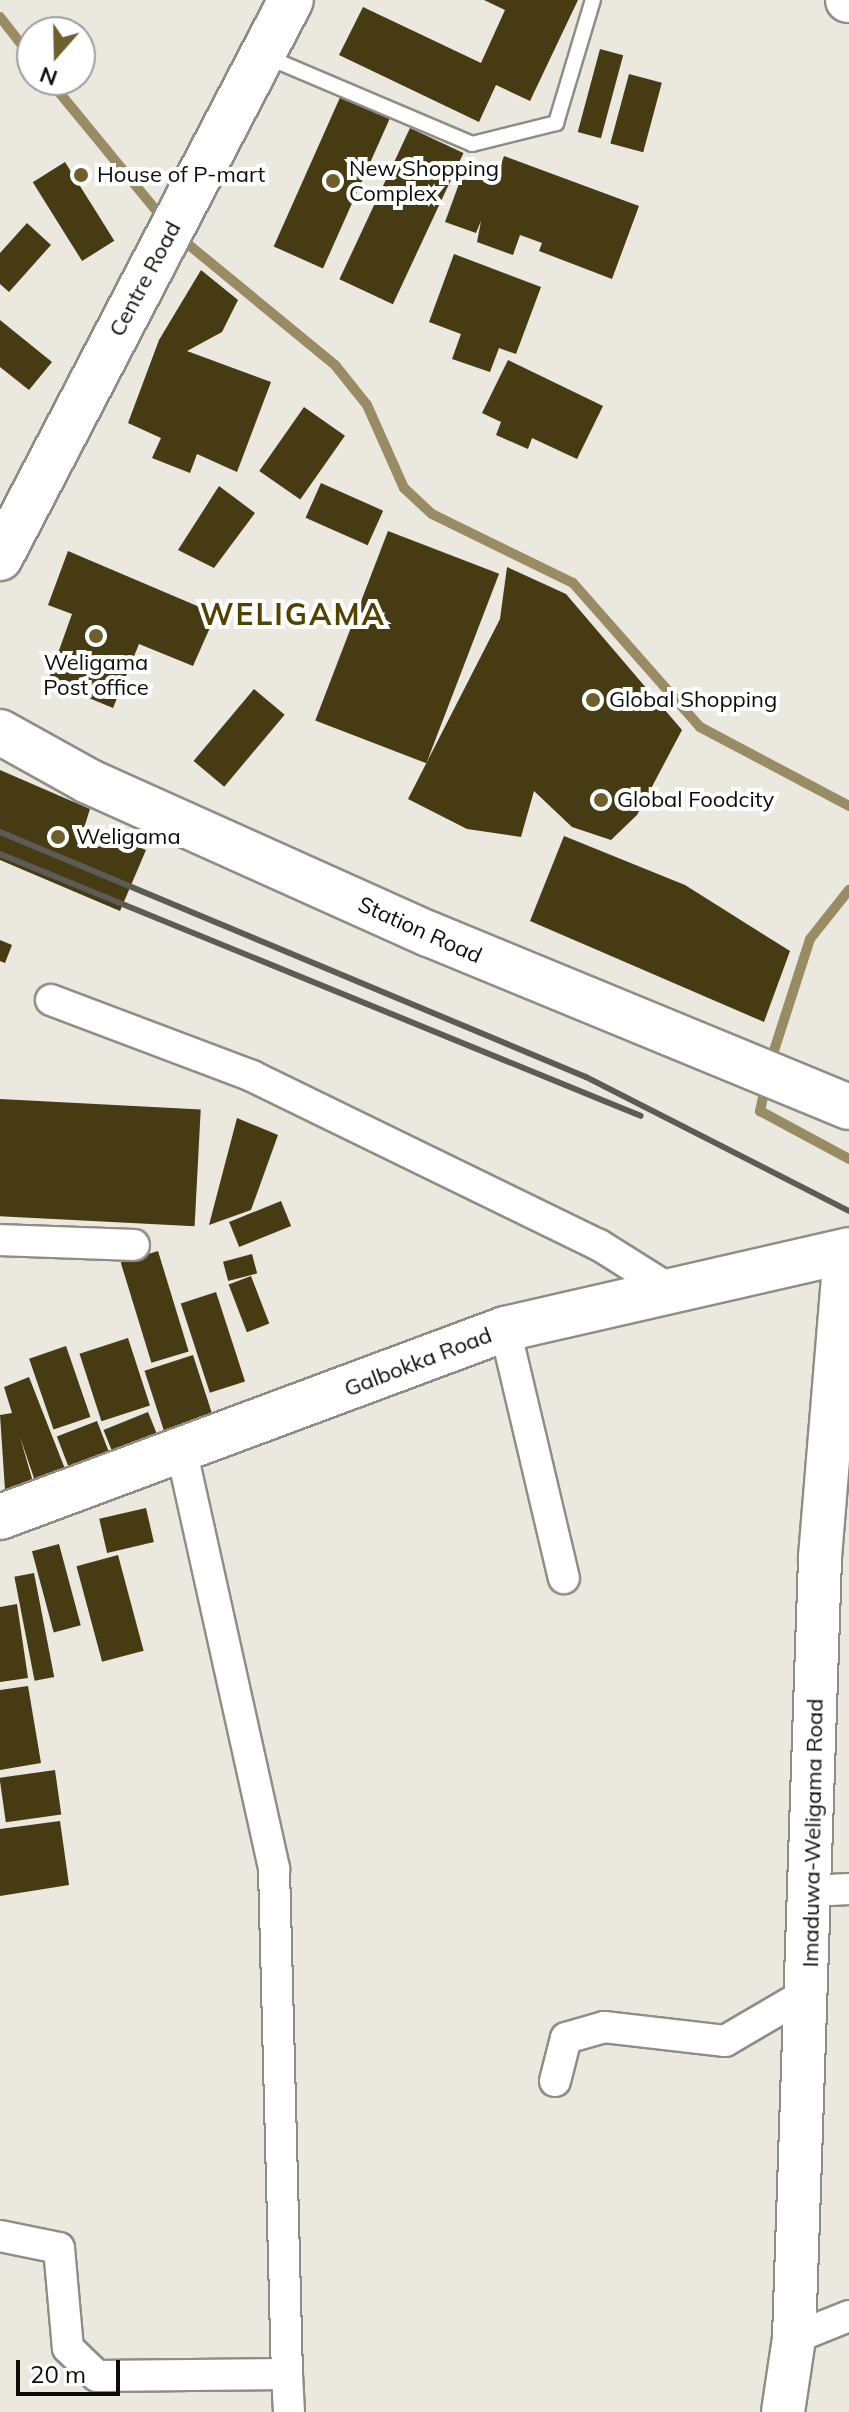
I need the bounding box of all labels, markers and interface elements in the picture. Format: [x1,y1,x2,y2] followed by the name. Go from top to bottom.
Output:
[16,16,96,96] north arrow
[36,61,61,93] text: N
[349,155,499,206] place label: New Shopping Complex
[97,162,265,188] place label: House of P-mart
[72,166,90,184] marker: House of P-mart
[324,172,342,190] marker: New Shopping Complex
[104,217,186,341] street label: Centre Road
[200,596,386,632] district label: WELIGAMA
[87,627,105,645] marker: Weligama Post office
[43,649,149,700] place label: Weligama Post office
[609,687,777,713] place label: Global Shopping
[584,691,602,709] marker: Global Shopping
[617,787,774,813] place label: Global Foodcity
[592,791,610,809] marker: Global Foodcity
[76,824,181,850] place label: Weligama
[47,826,69,848] marker: Weligama
[354,891,486,969] street label: Station Road
[341,1322,495,1402] street label: Galbokka Road
[797,1698,829,1968] street label: Imaduwa-Weligama Road
[20,2344,124,2394] scale bar
[30,2359,86,2389] text: 20 m

